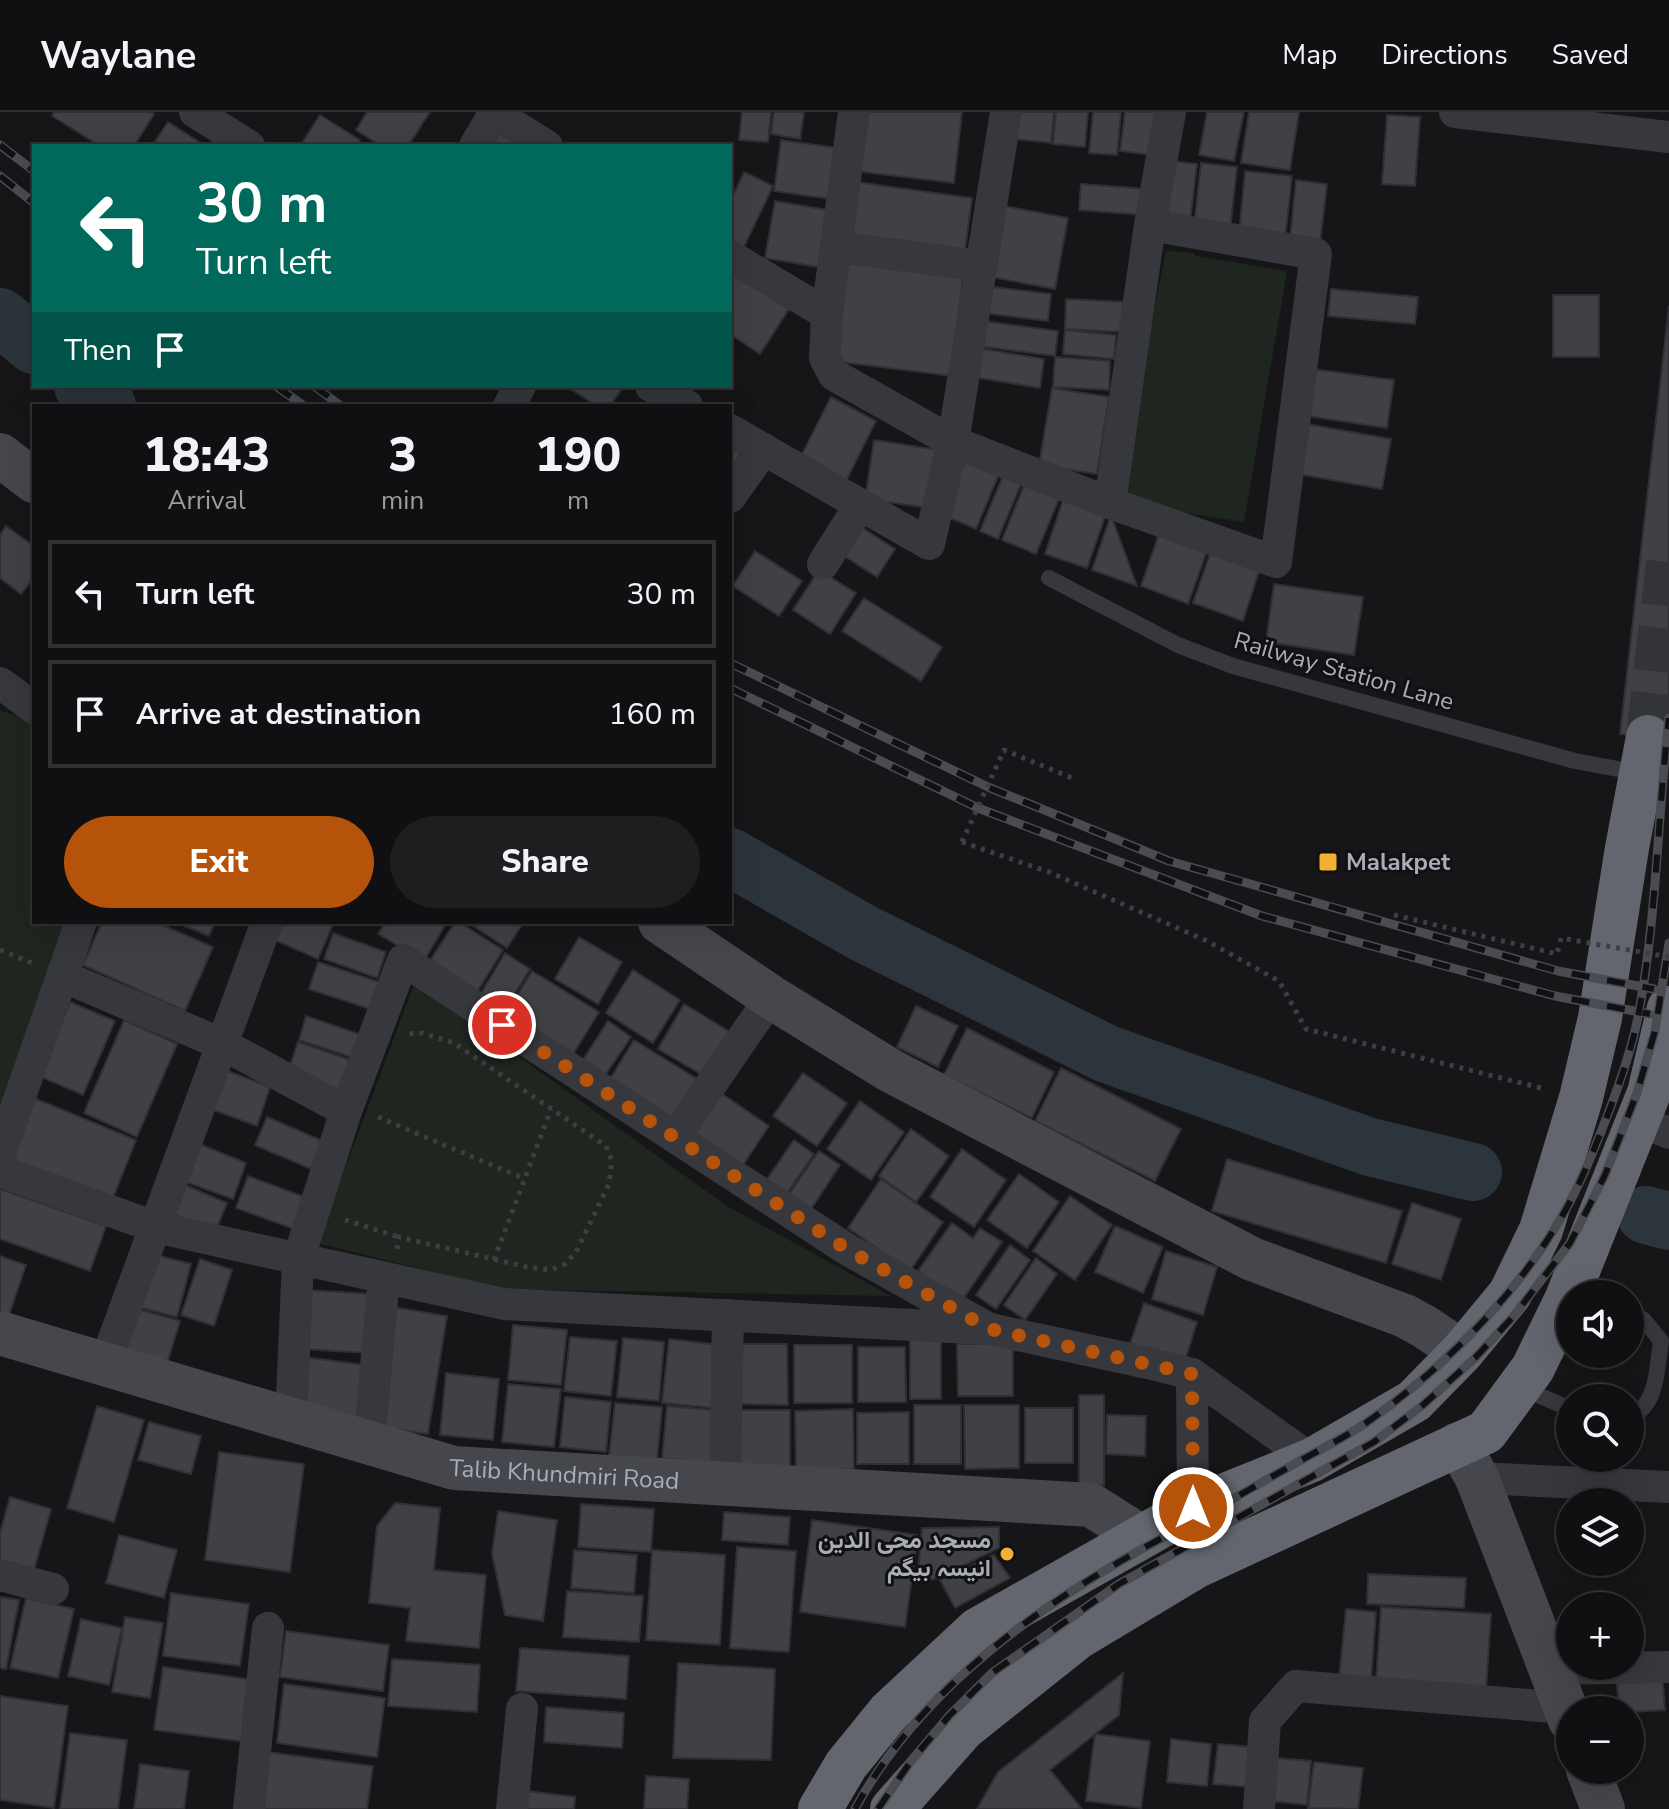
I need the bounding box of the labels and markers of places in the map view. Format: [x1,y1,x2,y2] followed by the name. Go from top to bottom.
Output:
[1346,846,1451,878] place label: Malakpet
[1317,851,1339,873] marker: Malakpet
[468,991,536,1059] pin
[818,1524,991,1584] place label: مسجد محی الدین انیسہ بیگم
[998,1545,1016,1563] marker: مسجد محی الدین انیسہ بیگم

